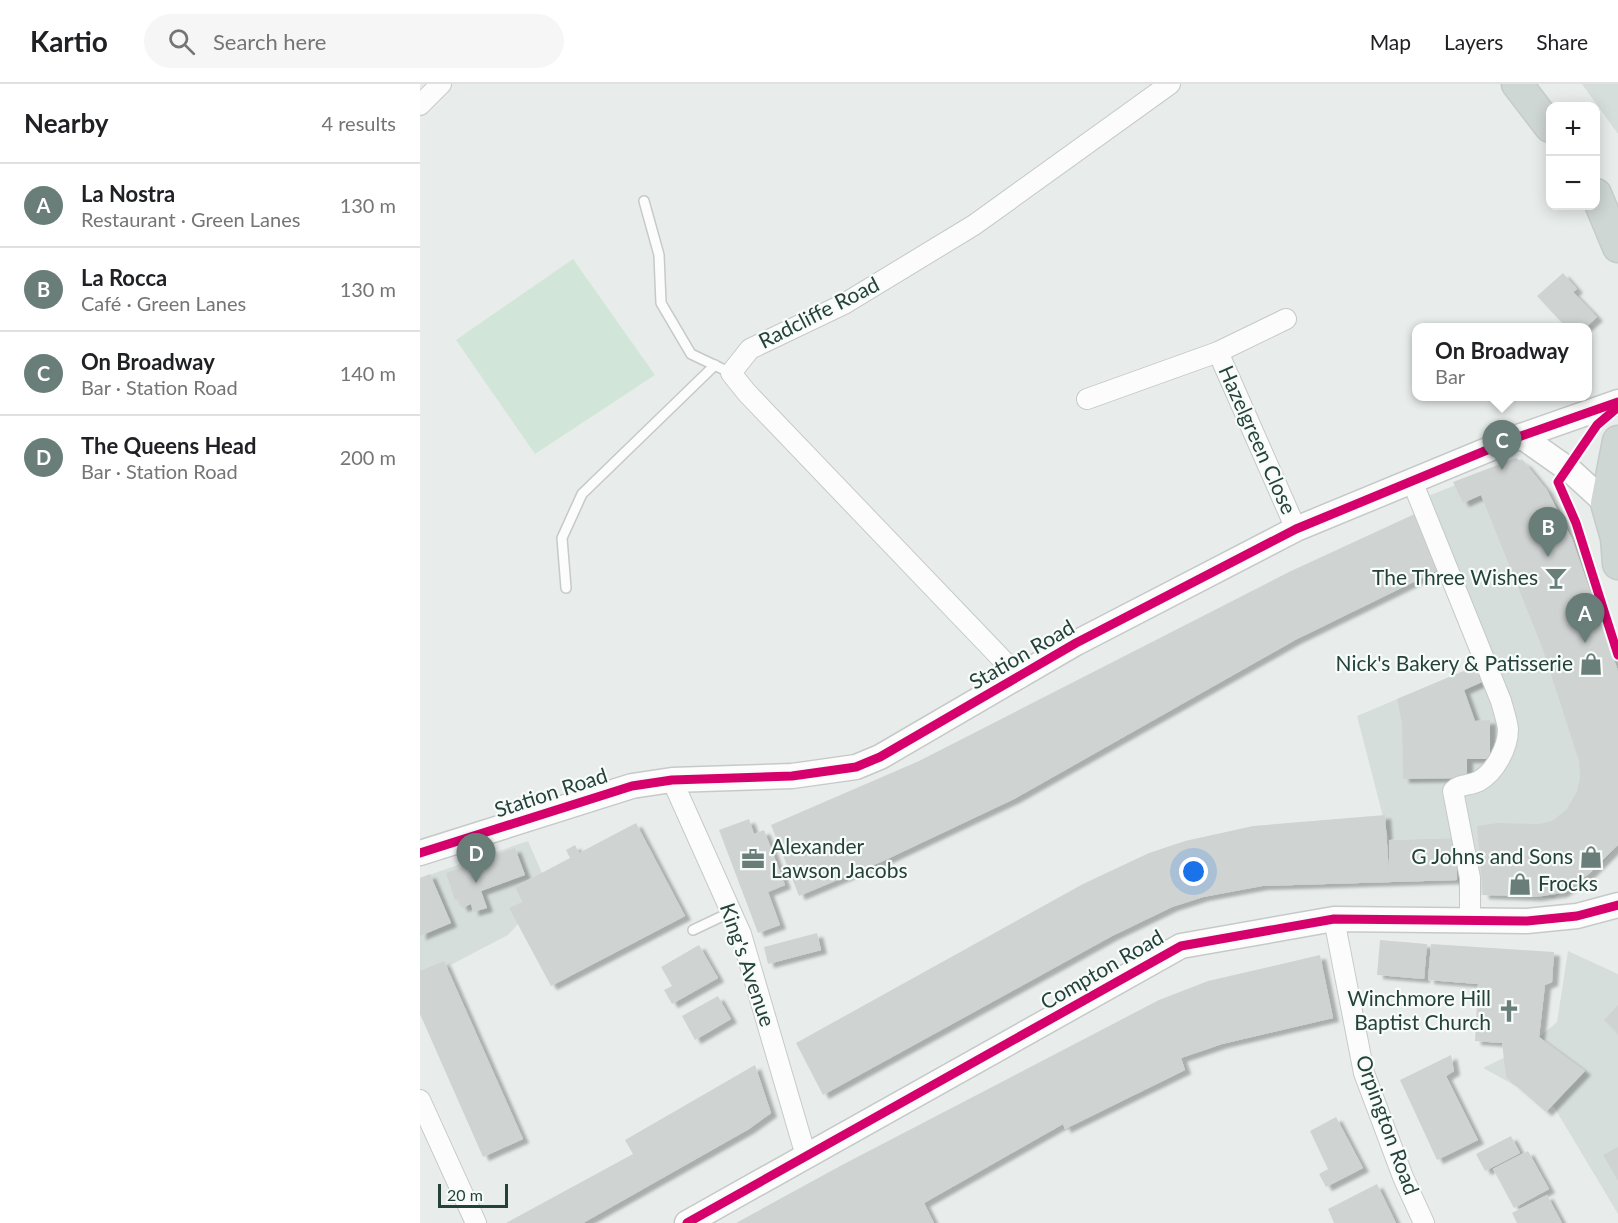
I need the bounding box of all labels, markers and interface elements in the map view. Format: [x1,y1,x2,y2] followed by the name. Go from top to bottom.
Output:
[144,14,564,68] search box
[30,24,108,58] text: Kartio
[165,25,198,58] icon: search
[213,28,326,55] text: Search here
[1370,29,1411,54] text: Map
[1444,29,1503,54] text: Layers
[1536,29,1588,54] text: Share
[1546,102,1600,210] map controls
[1546,102,1600,156] button: +
[24,107,109,139] text: Nearby
[321,111,396,135] text: 4 results
[1546,156,1600,210] button: −
[81,180,175,207] text: La Nostra
[37,193,50,217] text: A
[340,193,396,217] text: 130 m
[81,207,300,231] text: Restaurant · Green Lanes
[81,264,167,291] text: La Rocca
[754,271,883,353] street label: Radcliffe Road
[37,277,50,301] text: B
[340,277,396,301] text: 130 m
[81,291,246,315] text: Café · Green Lanes
[1412,323,1592,401] popup
[1435,337,1569,364] text: On Broadway
[81,348,215,375] text: On Broadway
[37,361,50,385] text: C
[340,361,396,385] text: 140 m
[1214,361,1302,518] street label: Hazelgreen Close
[1435,364,1465,388] text: Bar
[81,375,238,399] text: Bar · Station Road
[1482,420,1522,470] pin: C
[81,432,256,459] text: The Queens Head
[36,445,51,469] text: D
[340,445,396,469] text: 200 m
[81,459,238,483] text: Bar · Station Road
[1528,508,1568,557] pin: B
[1372,564,1538,589] place label: The Three Wishes
[1543,565,1569,591] bar icon: The Three Wishes
[1566,594,1604,643] pin: A
[964,614,1078,694] street label: Station Road
[1336,650,1573,675] place label: Nick's Bakery & Patisserie
[1578,651,1604,677] shop icon: Nick's Bakery & Patisserie
[491,762,610,822] street label: Station Road
[771,833,908,882] place label: Alexander Lawson Jacobs
[456,834,496,883] pin: D
[1411,843,1573,868] place label: G Johns and Sons
[1578,844,1604,870] shop icon: G Johns and Sons
[740,846,766,872] office icon: Alexander Lawson Jacobs
[1179,857,1208,886] your location
[1538,870,1598,895] place label: Frocks
[1507,871,1533,897] shop icon: Frocks
[716,899,781,1030] street label: King's Avenue
[1035,923,1167,1014] street label: Compton Road
[1347,985,1491,1034] place label: Winchmore Hill Baptist Church
[1496,998,1522,1024] church icon: Winchmore Hill Baptist Church
[1352,1051,1425,1198] street label: Orpington Road
[438,1181,508,1208] scale bar
[447,1185,483,1204] text: 20 m

